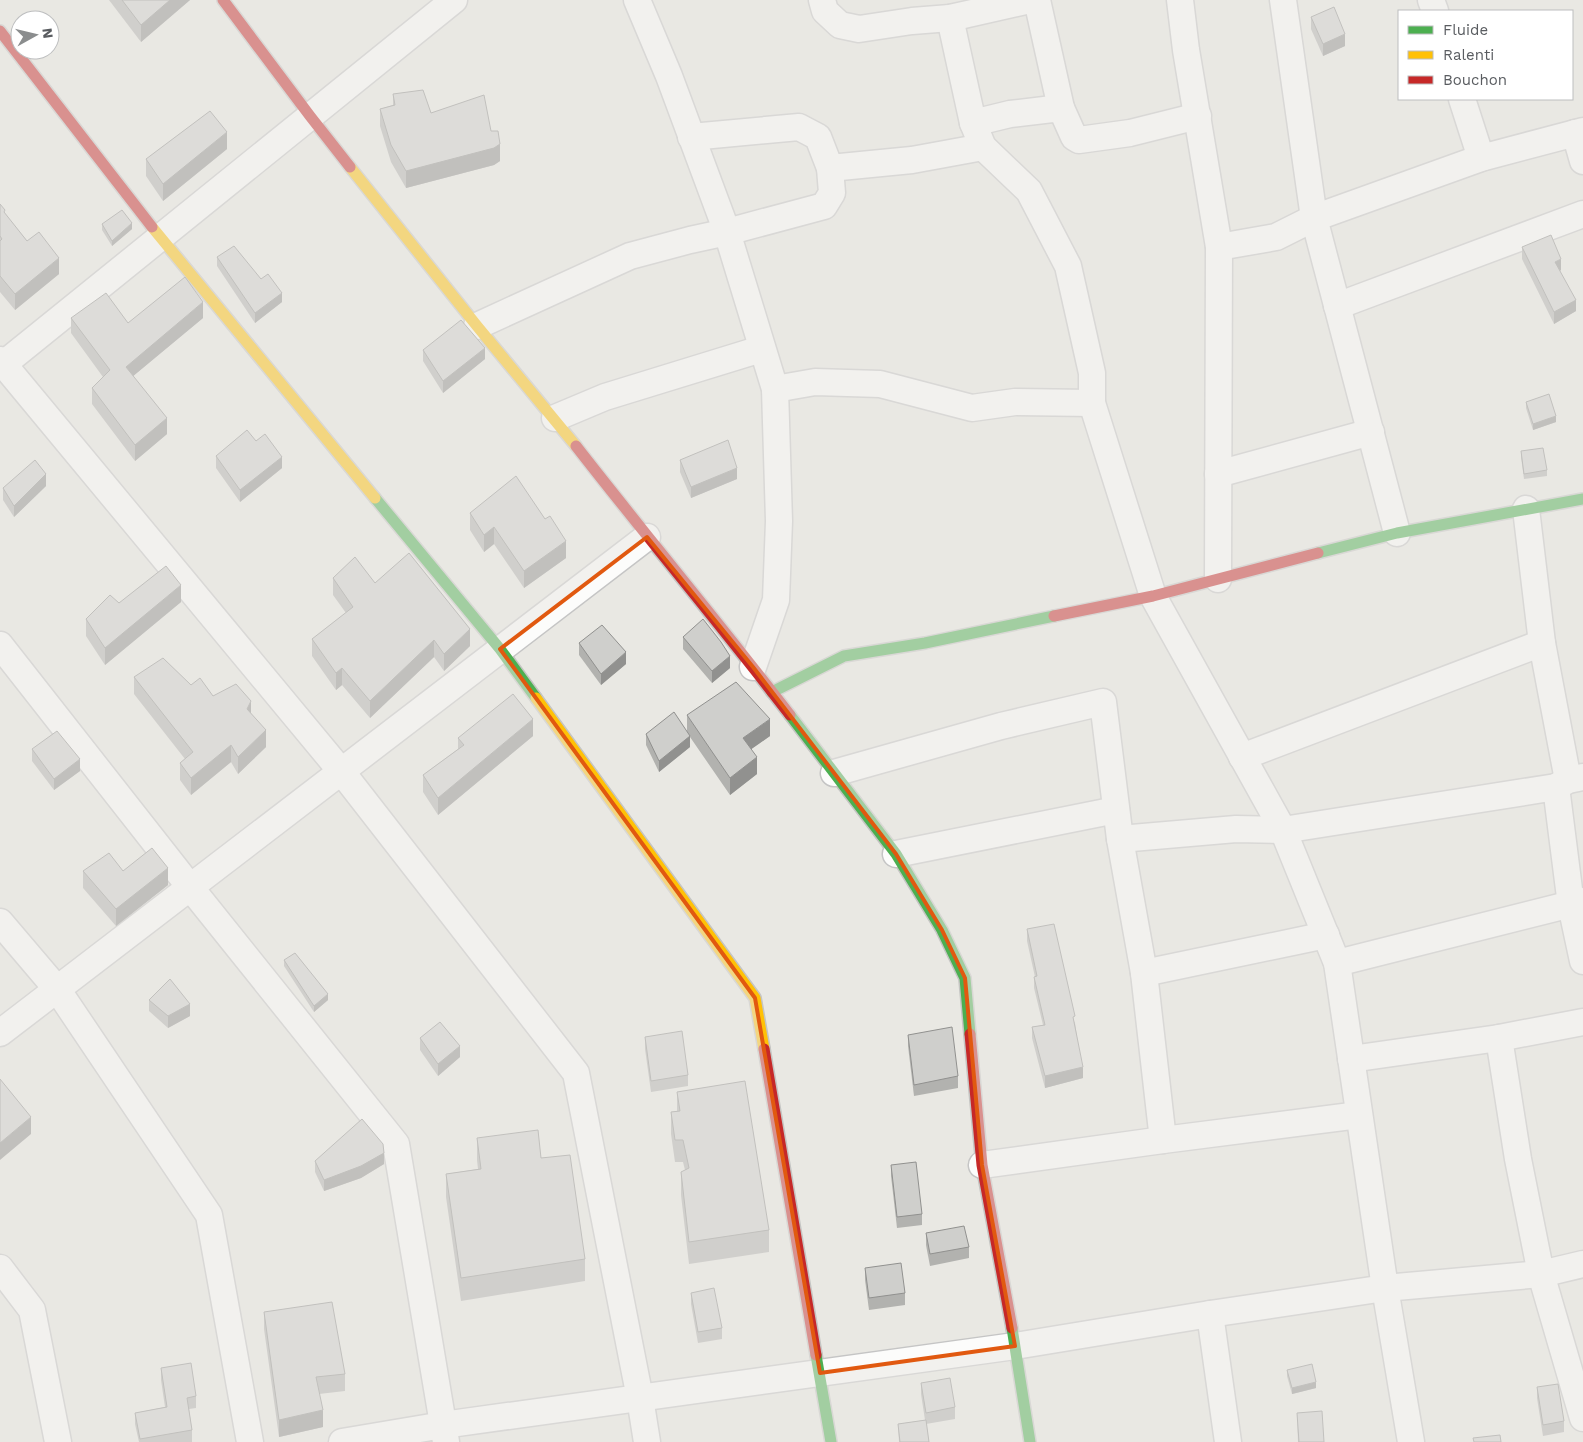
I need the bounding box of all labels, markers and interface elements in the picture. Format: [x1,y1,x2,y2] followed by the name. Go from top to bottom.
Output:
[10,10,60,60] north arrow
[1398,10,1573,100] legend
[1443,21,1488,39] text: Fluide
[39,27,57,39] text: N
[1443,46,1494,64] text: Ralenti
[1443,71,1507,89] text: Bouchon

